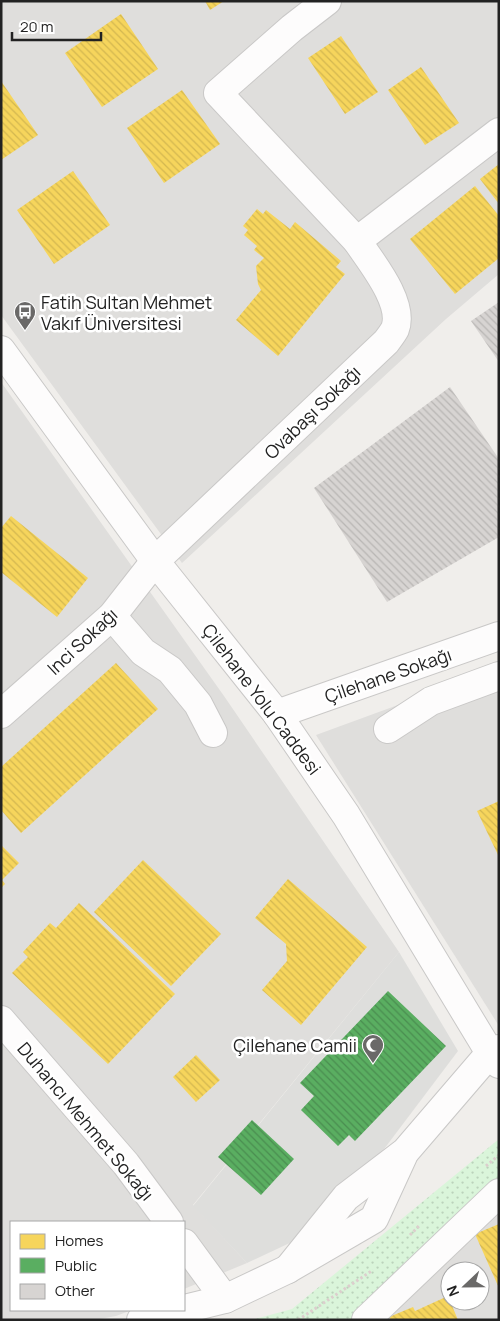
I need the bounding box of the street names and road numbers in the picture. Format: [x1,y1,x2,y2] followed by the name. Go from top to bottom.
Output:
[259,360,365,464] street label: Ovabaşı Sokağı
[42,602,122,680] street label: Inci Sokağı
[197,619,327,779] street label: Çilehane Yolu Caddesi
[321,642,455,708] street label: Çilehane Sokağı
[13,1037,159,1205] street label: Duhancı Mehmet Sokağı

